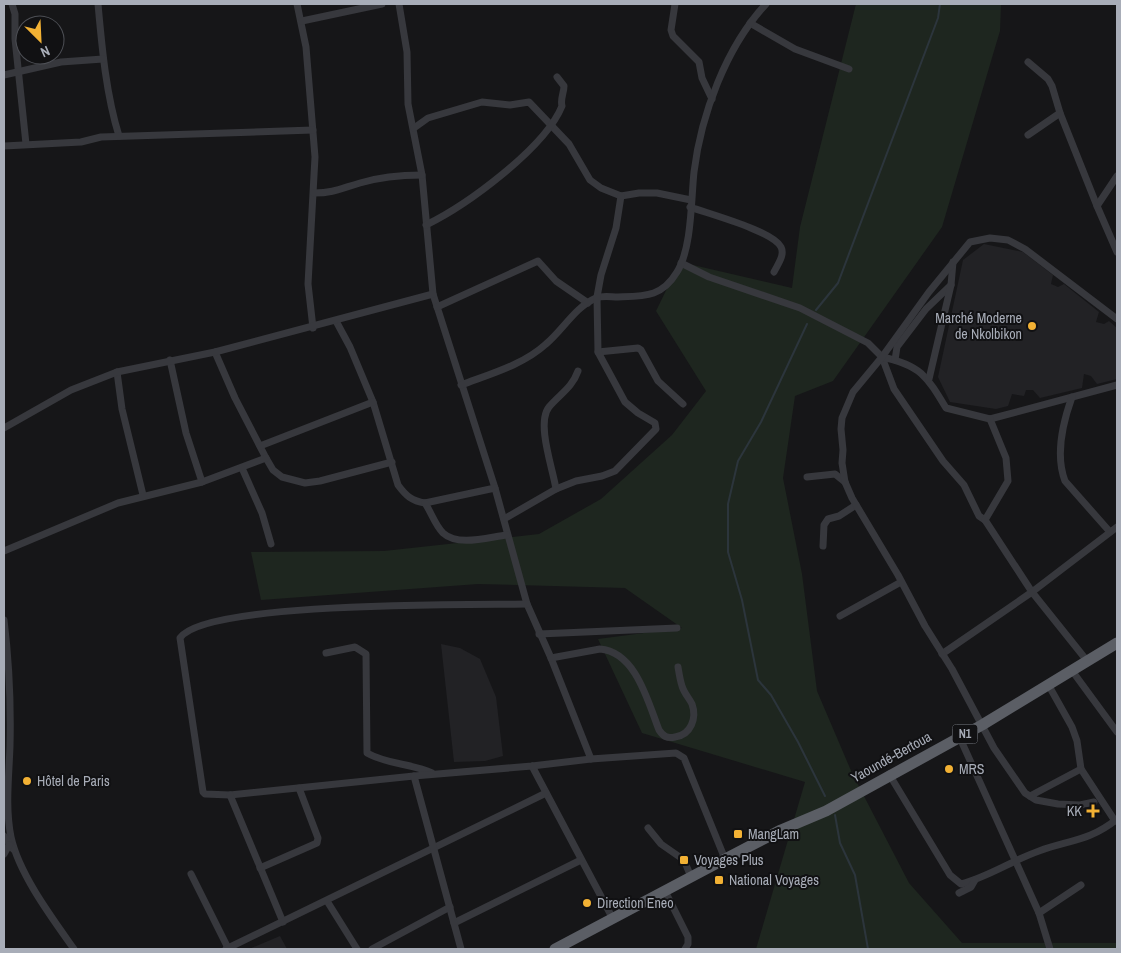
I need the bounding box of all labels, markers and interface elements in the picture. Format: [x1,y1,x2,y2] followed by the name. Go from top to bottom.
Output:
[15,15,65,65] north arrow
[38,42,53,62] text: N
[935,309,1022,343] place label: Marché Moderne de Nkolbikon
[1026,320,1038,332] marker: Marché Moderne de Nkolbikon
[952,724,978,744] road number: N1
[848,727,935,786] street label: Yaoundé-Bertoua
[959,760,985,778] place label: MRS
[943,763,955,775] marker: MRS
[37,772,110,790] place label: Hôtel de Paris
[21,775,33,787] marker: Hôtel de Paris
[1067,802,1082,820] place label: KK
[1086,804,1100,818] marker: KK
[748,825,799,843] place label: MangLam
[732,828,744,840] marker: MangLam
[694,851,764,869] place label: Voyages Plus
[678,854,690,866] marker: Voyages Plus
[729,871,819,889] place label: National Voyages
[713,874,725,886] marker: National Voyages
[597,894,674,912] place label: Direction Eneo
[581,897,593,909] marker: Direction Eneo

